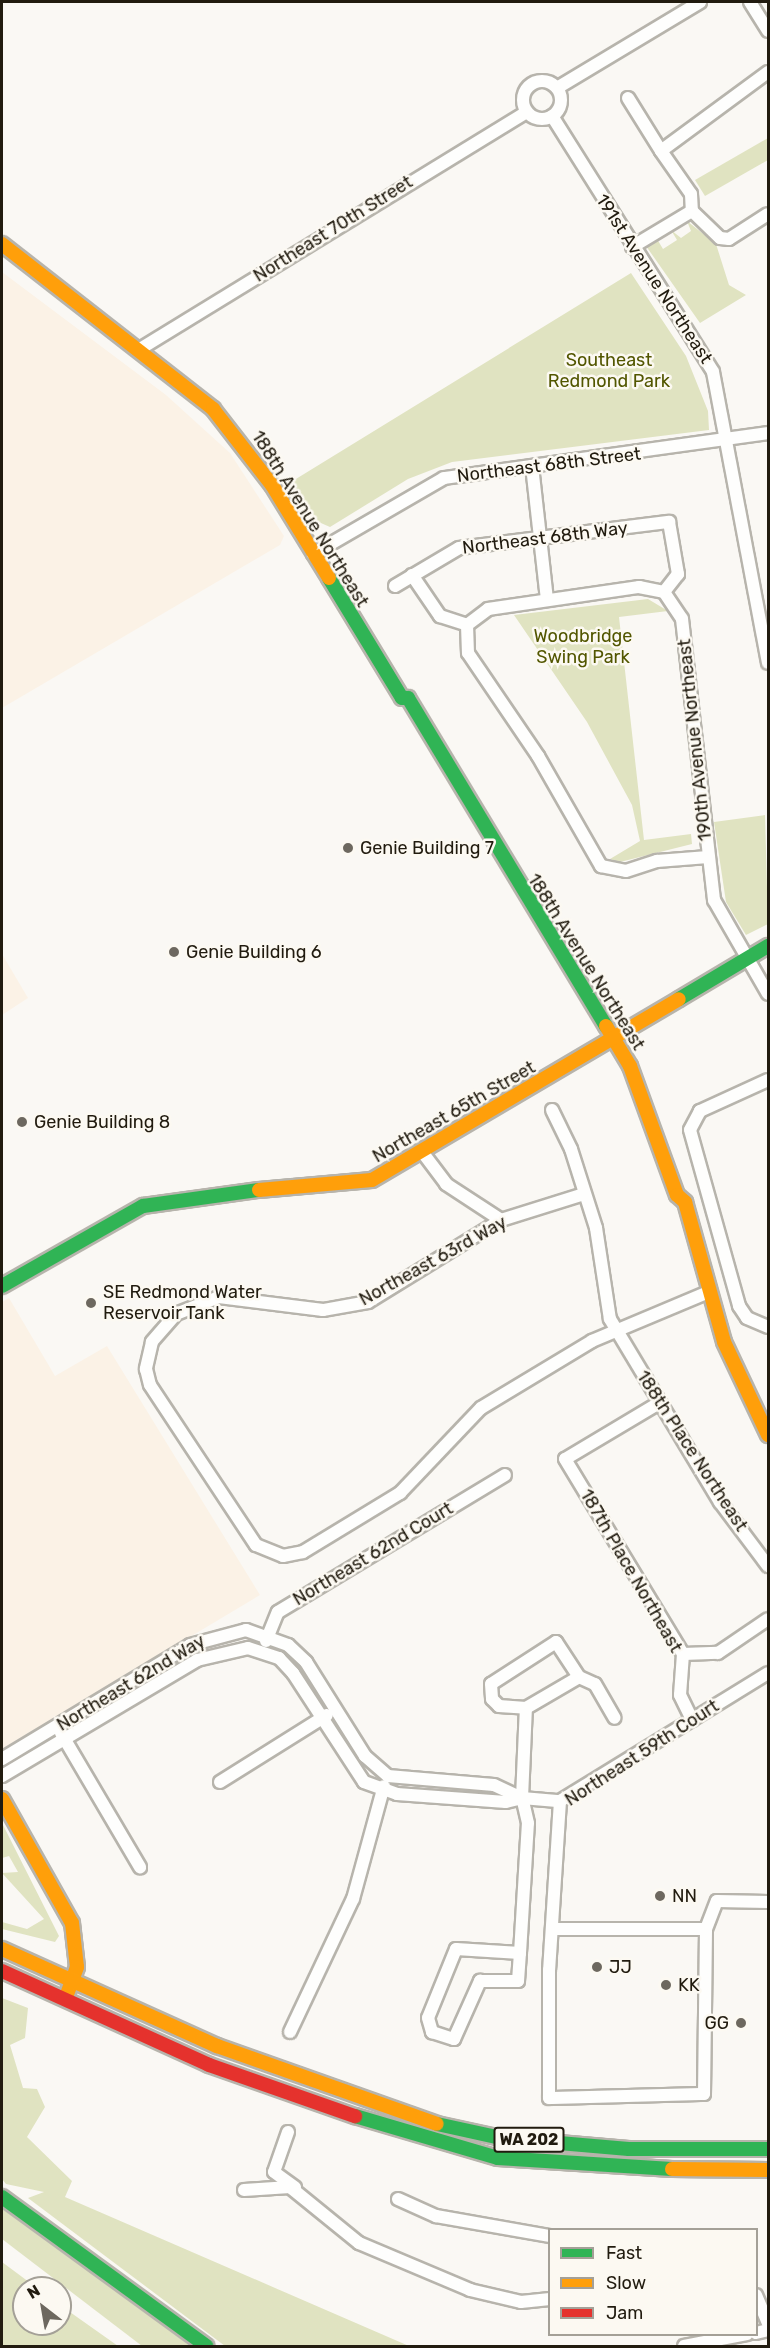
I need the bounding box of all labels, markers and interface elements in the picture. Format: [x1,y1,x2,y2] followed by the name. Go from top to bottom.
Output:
[250,171,416,287] street label: Northeast 70th Street
[591,190,717,368] street label: 191st Avenue Northeast
[548,350,670,392] park label: Southeast Redmond Park
[247,427,373,611] street label: 188th Avenue Northeast
[456,443,642,487] street label: Northeast 68th Street
[461,517,629,559] street label: Northeast 68th Way
[534,626,632,668] park label: Woodbridge Swing Park
[674,638,716,842] street label: 190th Avenue Northeast
[360,837,494,859] place label: Genie Building 7
[341,841,355,855] marker: Genie Building 7
[523,870,649,1054] street label: 188th Avenue Northeast
[186,941,322,963] place label: Genie Building 6
[167,945,181,959] marker: Genie Building 6
[369,1057,539,1167] street label: Northeast 65th Street
[34,1111,170,1133] place label: Genie Building 8
[15,1115,29,1129] marker: Genie Building 8
[355,1211,511,1311] street label: Northeast 63rd Way
[103,1282,262,1324] place label: SE Redmond Water Reservoir Tank
[84,1296,98,1310] marker: SE Redmond Water Reservoir Tank
[632,1367,752,1535] street label: 188th Place Northeast
[575,1485,687,1657] street label: 187th Place Northeast
[289,1498,457,1610] street label: Northeast 62nd Court
[53,1630,209,1736] street label: Northeast 62nd Way
[561,1695,723,1811] street label: Northeast 59th Court
[672,1885,697,1907] place label: NN
[653,1889,667,1903] marker: NN
[609,1956,632,1978] place label: JJ
[590,1960,604,1974] marker: JJ
[678,1974,700,1996] place label: KK
[659,1978,673,1992] marker: KK
[704,2012,729,2034] place label: GG
[734,2016,748,2030] marker: GG
[493,2127,565,2153] road number: WA 202
[548,2228,758,2336] legend
[606,2242,642,2264] text: Fast
[606,2272,646,2294] text: Slow
[12,2276,72,2336] north arrow
[24,2281,43,2303] text: N
[606,2302,643,2324] text: Jam

